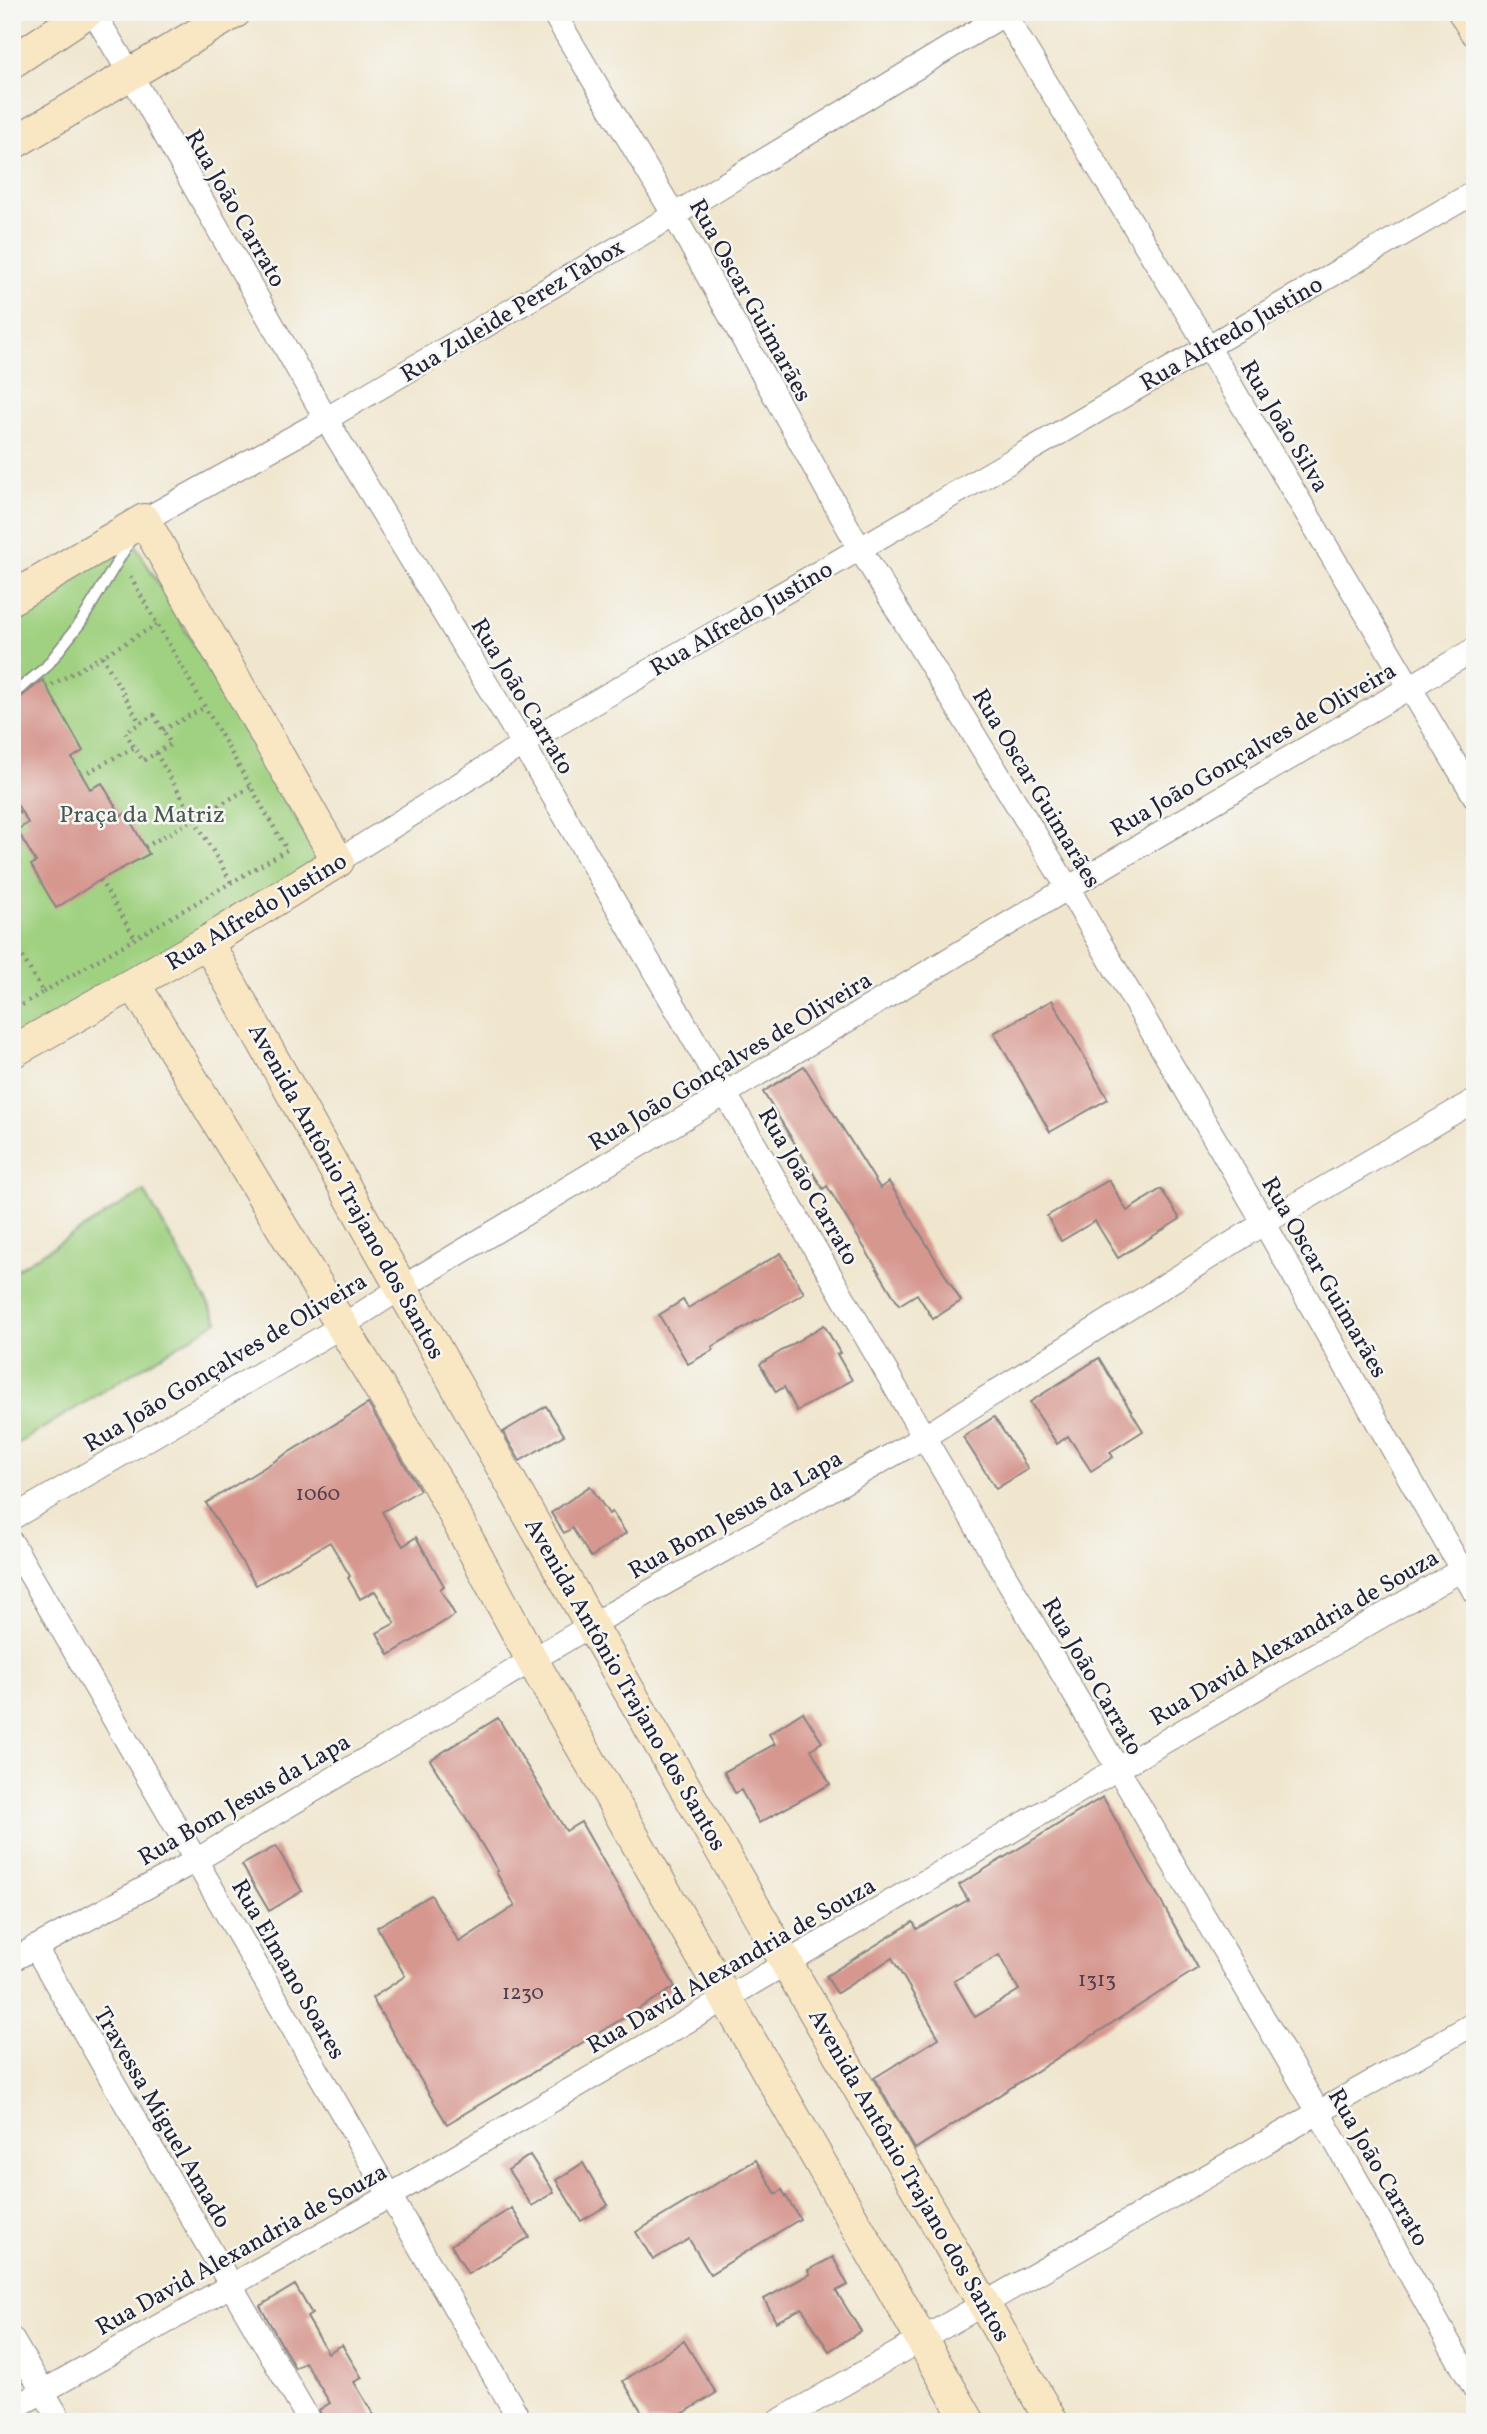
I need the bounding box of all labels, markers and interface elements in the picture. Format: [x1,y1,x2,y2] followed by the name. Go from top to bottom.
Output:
[175,124,293,294] street label: Rua João Carrato
[679,193,819,409] street label: Rua Oscar Guimarães
[395,231,631,392] street label: Rua Zuleide Perez Tabox
[1134,269,1330,401] street label: Rua Alfredo Justino
[1230,354,1336,500] street label: Rua João Silva
[644,554,840,686] street label: Rua Alfredo Justino
[461,612,581,782] street label: Rua João Carrato
[1105,655,1403,847] street label: Rua João Gonçalves de Oliveira
[962,683,1108,895] street label: Rua Oscar Guimarães
[59,799,225,833] park label: Praça da Matriz
[160,845,354,980] street label: Rua Alfredo Justino
[583,964,879,1161] street label: Rua João Gonçalves de Oliveira
[238,1018,452,1366] street label: Avenida Antônio Trajano dos Santos
[748,1102,866,1272] street label: Rua João Carrato
[1252,1171,1395,1385] street label: Rua Oscar Guimarães
[78,1265,374,1462] street label: Rua João Gonçalves de Oliveira
[623,1443,849,1589] street label: Rua Bom Jesus da Lapa
[296,1480,340,1509] house number: 1060
[515,1512,734,1858] street label: Avenida Antônio Trajano dos Santos
[1144,1542,1446,1736] street label: Rua David Alexandria de Souza
[1032,1592,1150,1762] street label: Rua João Carrato
[133,1726,357,1875] street label: Rua Bom Jesus da Lapa
[581,1870,883,2064] street label: Rua David Alexandria de Souza
[222,1874,353,2066] street label: Rua Elmano Soares
[1078,1966,1116,1995] house number: 1313
[502,1979,544,2008] house number: 1230
[84,2001,239,2235] street label: Travessa Miguel Amado
[799,2003,1018,2349] street label: Avenida Antônio Trajano dos Santos
[1318,2083,1436,2253] street label: Rua João Carrato
[90,2156,394,2345] street label: Rua David Alexandria de Souza

